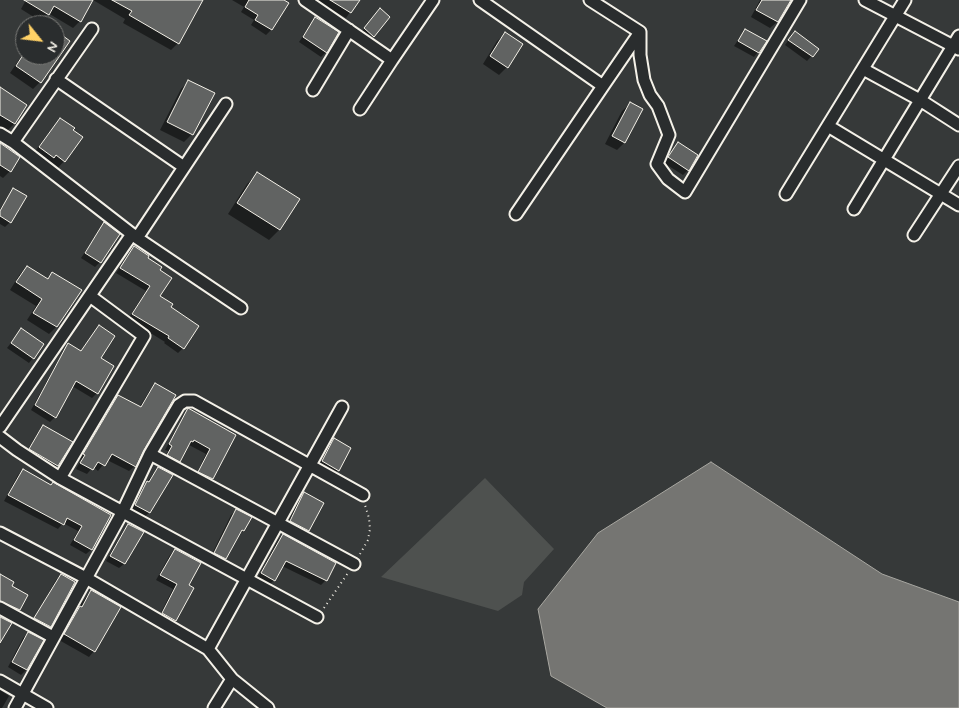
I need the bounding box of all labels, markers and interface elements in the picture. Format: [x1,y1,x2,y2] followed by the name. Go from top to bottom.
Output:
[15,15,65,65] north arrow
[42,38,62,55] text: N

